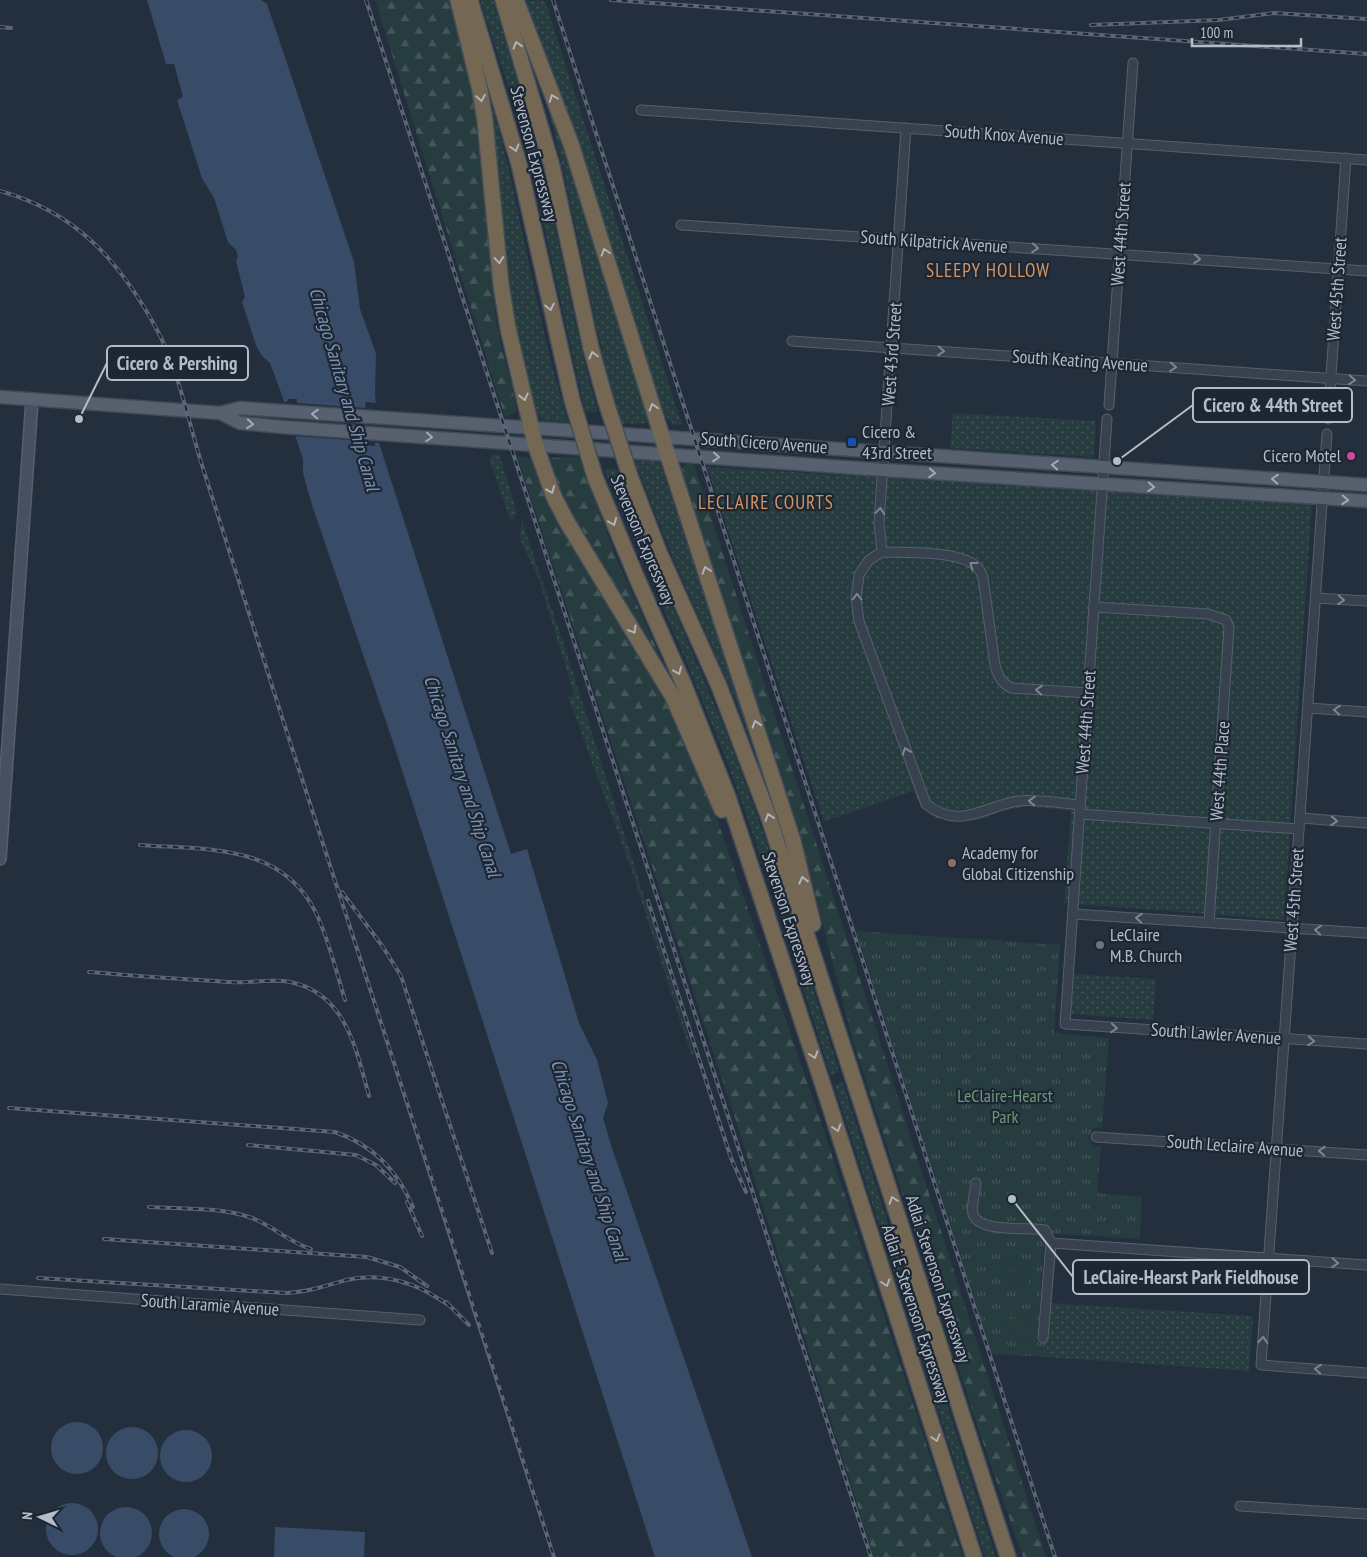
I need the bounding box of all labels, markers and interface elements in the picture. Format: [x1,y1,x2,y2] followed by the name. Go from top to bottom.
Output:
[1192,15,1301,47] scale bar
[1200,23,1233,42] text: 100 m
[512,41,522,50] one-way arrow
[505,83,564,224] street label: Stevenson Expressway
[549,94,559,103] one-way arrow
[475,95,486,103] one-way arrow
[944,119,1065,150] street label: South Knox Avenue
[509,144,519,152] one-way arrow
[1105,181,1136,287] street label: West 44th Street
[860,225,1008,258] street label: South Kilpatrick Avenue
[1321,236,1352,342] street label: West 45th Street
[1031,243,1039,254] one-way arrow
[601,248,611,256] one-way arrow
[1194,254,1202,265] one-way arrow
[493,256,504,264] one-way arrow
[926,258,1050,282] district label: SLEEPY HOLLOW
[304,285,386,495] water label: Chicago Sanitary and Ship Canal
[876,301,907,407] street label: West 43rd Street
[544,302,555,311] one-way arrow
[1011,344,1149,377] street label: South Keating Avenue
[937,345,945,356] one-way arrow
[107,346,248,380] callout: Cicero & Pershing
[117,351,237,375] text: Cicero & Pershing
[589,352,599,360] one-way arrow
[1169,362,1177,373] one-way arrow
[1349,375,1357,386] one-way arrow
[1193,388,1352,422] callout: Cicero & 44th Street
[518,392,529,401] one-way arrow
[1203,393,1343,417] text: Cicero & 44th Street
[649,403,659,411] one-way arrow
[311,409,319,420] one-way arrow
[247,418,255,429] one-way arrow
[862,420,932,464] place label: Cicero & 43rd Street
[700,427,828,458] street label: South Cicero Avenue
[425,432,433,443] one-way arrow
[846,436,858,448] marker: Cicero & 43rd Street
[1263,444,1342,467] place label: Cicero Motel
[1345,450,1357,462] marker: Cicero Motel
[712,452,720,463] one-way arrow
[1050,459,1058,470] one-way arrow
[929,467,937,478] one-way arrow
[606,471,681,609] street label: Stevenson Expressway
[1271,474,1279,485] one-way arrow
[1147,481,1155,492] one-way arrow
[545,485,555,494] one-way arrow
[698,490,834,514] district label: LECLAIRE COURTS
[1341,494,1349,505] one-way arrow
[874,507,885,515] one-way arrow
[607,517,617,526] one-way arrow
[969,562,979,571] one-way arrow
[701,566,711,575] one-way arrow
[852,593,862,601] one-way arrow
[1338,594,1346,605] one-way arrow
[627,624,637,633] one-way arrow
[672,666,683,675] one-way arrow
[1070,669,1101,775] street label: West 44th Street
[419,672,507,881] water label: Chicago Sanitary and Ship Canal
[1035,684,1043,695] one-way arrow
[1333,705,1341,716] one-way arrow
[1205,720,1234,821] street label: West 44th Place
[752,721,762,729] one-way arrow
[902,748,912,756] one-way arrow
[1027,796,1035,807] one-way arrow
[765,813,775,822] one-way arrow
[1330,815,1338,826] one-way arrow
[962,841,1074,885] place label: Academy for Global Citizenship
[1278,847,1309,953] street label: West 45th Street
[757,849,822,989] street label: Stevenson Expressway
[946,857,958,869] marker: Academy for Global Citizenship
[798,876,809,885] one-way arrow
[1135,912,1143,923] one-way arrow
[1110,923,1182,967] place label: LeClaire M.B. Church
[1314,925,1322,936] one-way arrow
[1094,939,1106,951] marker: LeClaire M.B. Church
[1150,1017,1282,1050] street label: South Lawler Avenue
[1110,1022,1118,1033] one-way arrow
[1307,1035,1315,1046] one-way arrow
[808,1050,818,1059] one-way arrow
[546,1056,634,1265] water label: Chicago Sanitary and Ship Canal
[957,1084,1053,1128] park label: LeClaire-Hearst Park
[831,1124,841,1132] one-way arrow
[1166,1129,1304,1162] street label: South Leclaire Avenue
[1318,1146,1326,1157] one-way arrow
[900,1192,977,1366] street label: Adlai Stevenson Expressway
[888,1197,898,1205] one-way arrow
[877,1222,956,1406] street label: Adlai E Stevenson Expressway
[1331,1257,1339,1268] one-way arrow
[1073,1260,1309,1294] callout: LeClaire-Hearst Park Fieldhouse
[1083,1265,1299,1289] text: LeClaire-Hearst Park Fieldhouse
[881,1279,891,1287] one-way arrow
[140,1288,280,1321] street label: South Laramie Avenue
[1258,1335,1269,1343] one-way arrow
[1314,1364,1322,1375] one-way arrow
[930,1433,940,1442] one-way arrow
[15,1492,65,1542] north arrow
[18,1511,36,1520] text: N

